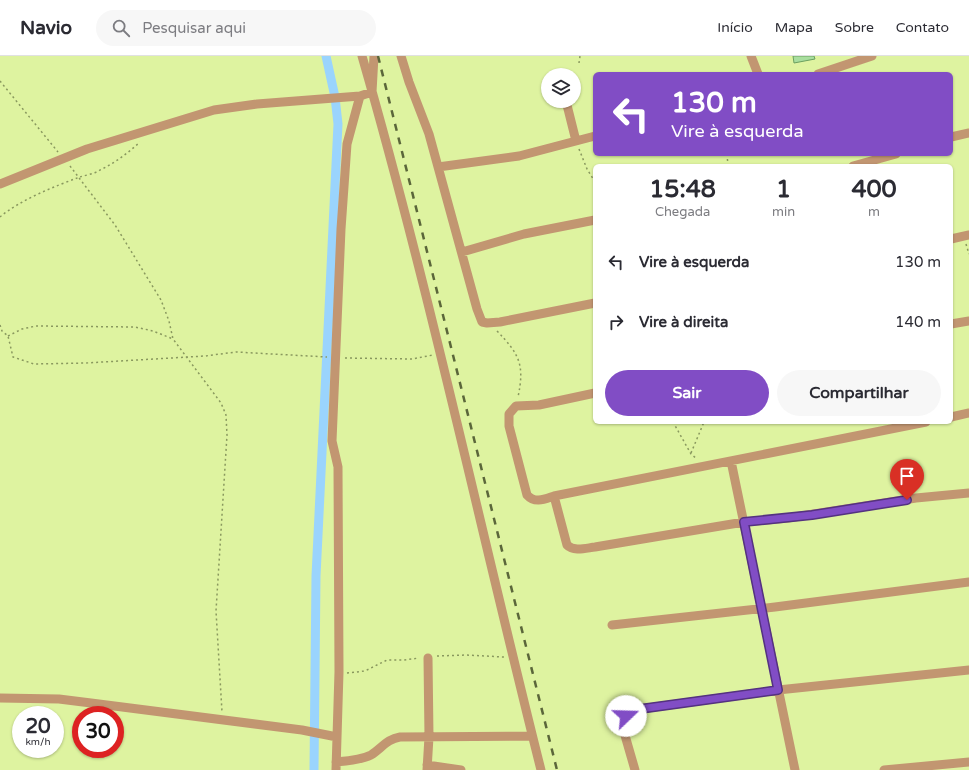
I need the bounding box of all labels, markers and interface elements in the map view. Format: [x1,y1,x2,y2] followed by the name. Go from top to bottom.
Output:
[96,10,376,46] search box
[20,17,72,39] text: Navio
[110,17,132,39] icon: search
[142,19,246,37] text: Pesquisar aqui
[717,19,753,36] text: Início
[775,19,813,36] text: Mapa
[835,19,874,36] text: Sobre
[896,19,949,36] text: Contato
[541,68,581,108] map controls
[541,68,581,108] button: layers
[671,86,757,120] text: 130 m
[605,88,657,140] icon: left
[671,120,804,142] text: Vire à esquerda
[649,175,716,204] text: 15:48
[776,175,791,204] text: 1
[851,175,897,204] text: 400
[655,204,710,220] text: Chegada
[772,204,795,220] text: min
[868,204,880,220] text: m
[605,251,627,273] icon: left
[639,253,749,271] text: Vire à esquerda
[895,253,941,271] text: 130 m
[605,311,627,333] icon: right
[639,313,728,331] text: Vire à direita
[895,313,941,331] text: 140 m
[605,370,769,416] button: Sair
[777,370,941,416] button: Compartilhar
[890,459,924,500] pin
[896,465,918,487] icon: arrive
[605,695,647,737] position arrow
[72,706,124,758] speed limit sign: 30
[25,715,51,739] text: 20
[25,736,51,748] text: km/h

